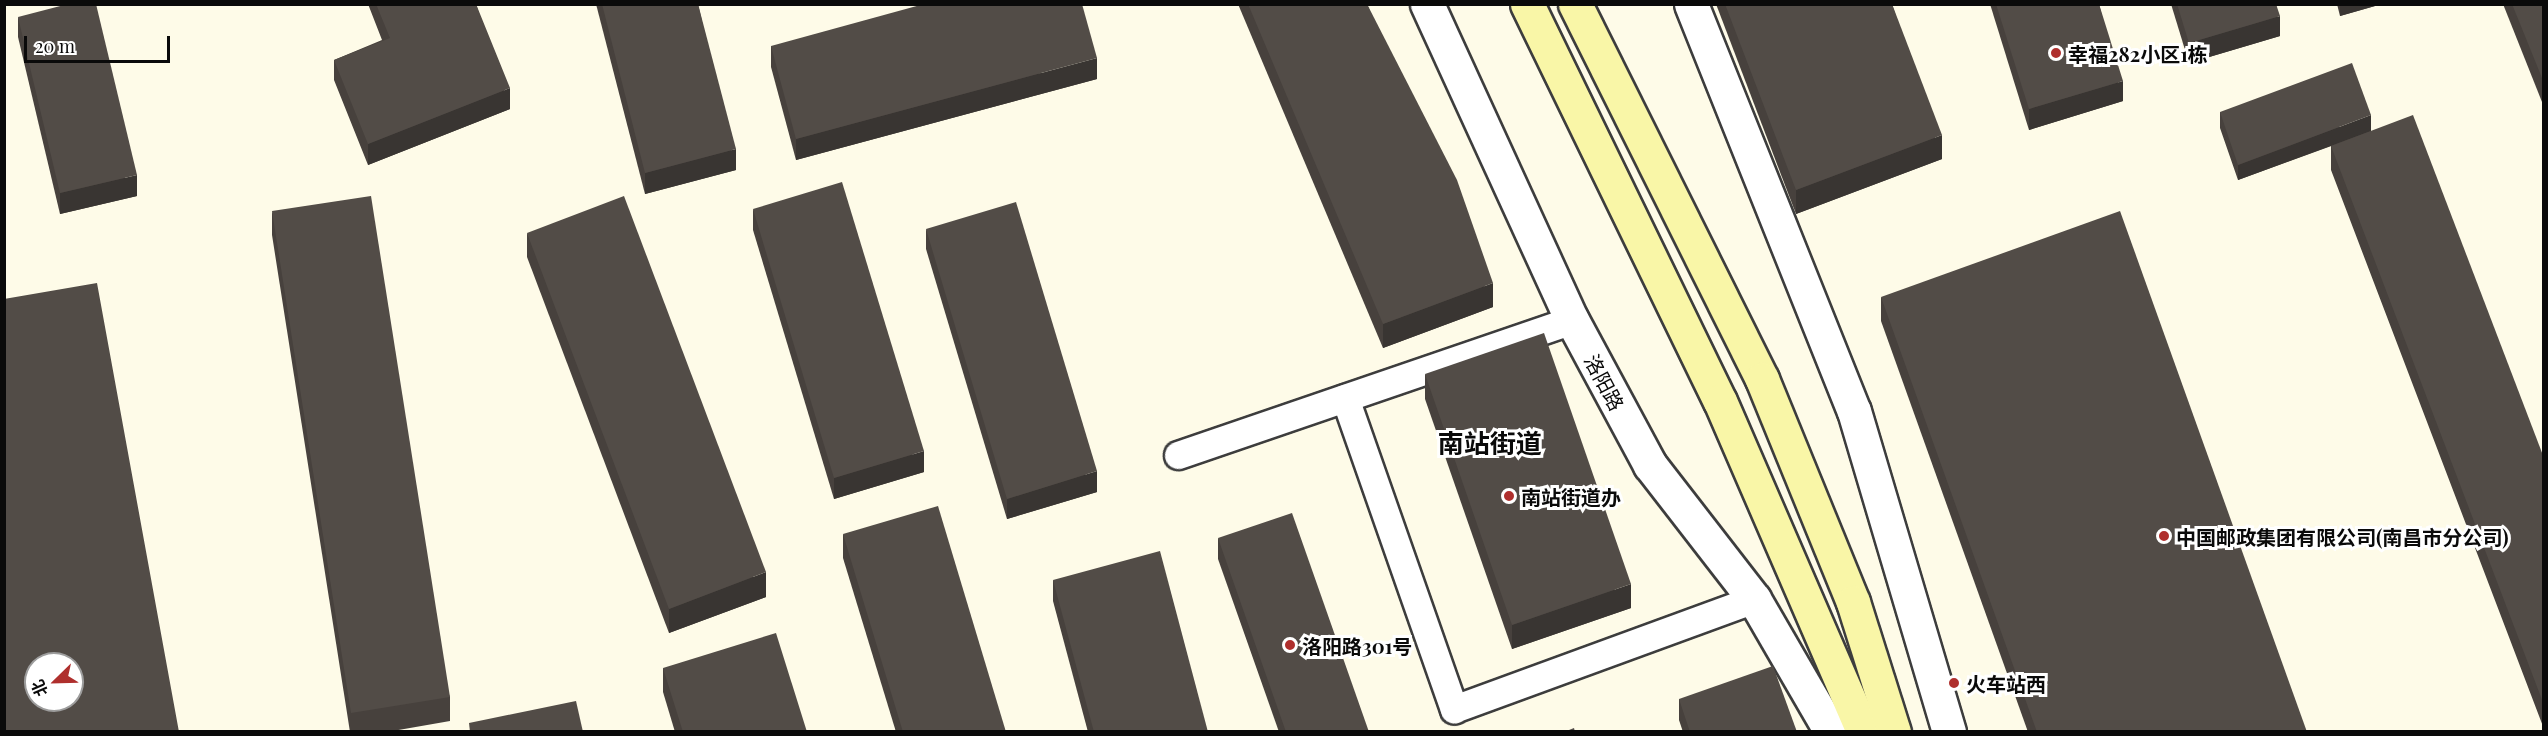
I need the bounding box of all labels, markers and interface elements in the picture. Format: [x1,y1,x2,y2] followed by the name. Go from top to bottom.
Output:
[27,24,172,62] scale bar
[35,34,75,58] text: 20 m
[2068,41,2208,65] place label: 幸福282小区1栋
[2049,46,2063,60] marker: 幸福282小区1栋
[1580,350,1630,414] street label: 洛阳路
[1438,427,1542,459] district label: 南站街道
[1521,484,1621,508] place label: 南站街道办
[1502,489,1516,503] marker: 南站街道办
[2176,524,2509,548] place label: 中国邮政集团有限公司(南昌市分公司)
[2157,529,2171,543] marker: 中国邮政集团有限公司(南昌市分公司)
[1302,633,1412,657] place label: 洛阳路301号
[1283,638,1297,652] marker: 洛阳路301号
[24,652,84,712] north arrow
[1966,671,2046,695] place label: 火车站西
[1947,676,1961,690] marker: 火车站西
[26,677,52,700] text: 北

